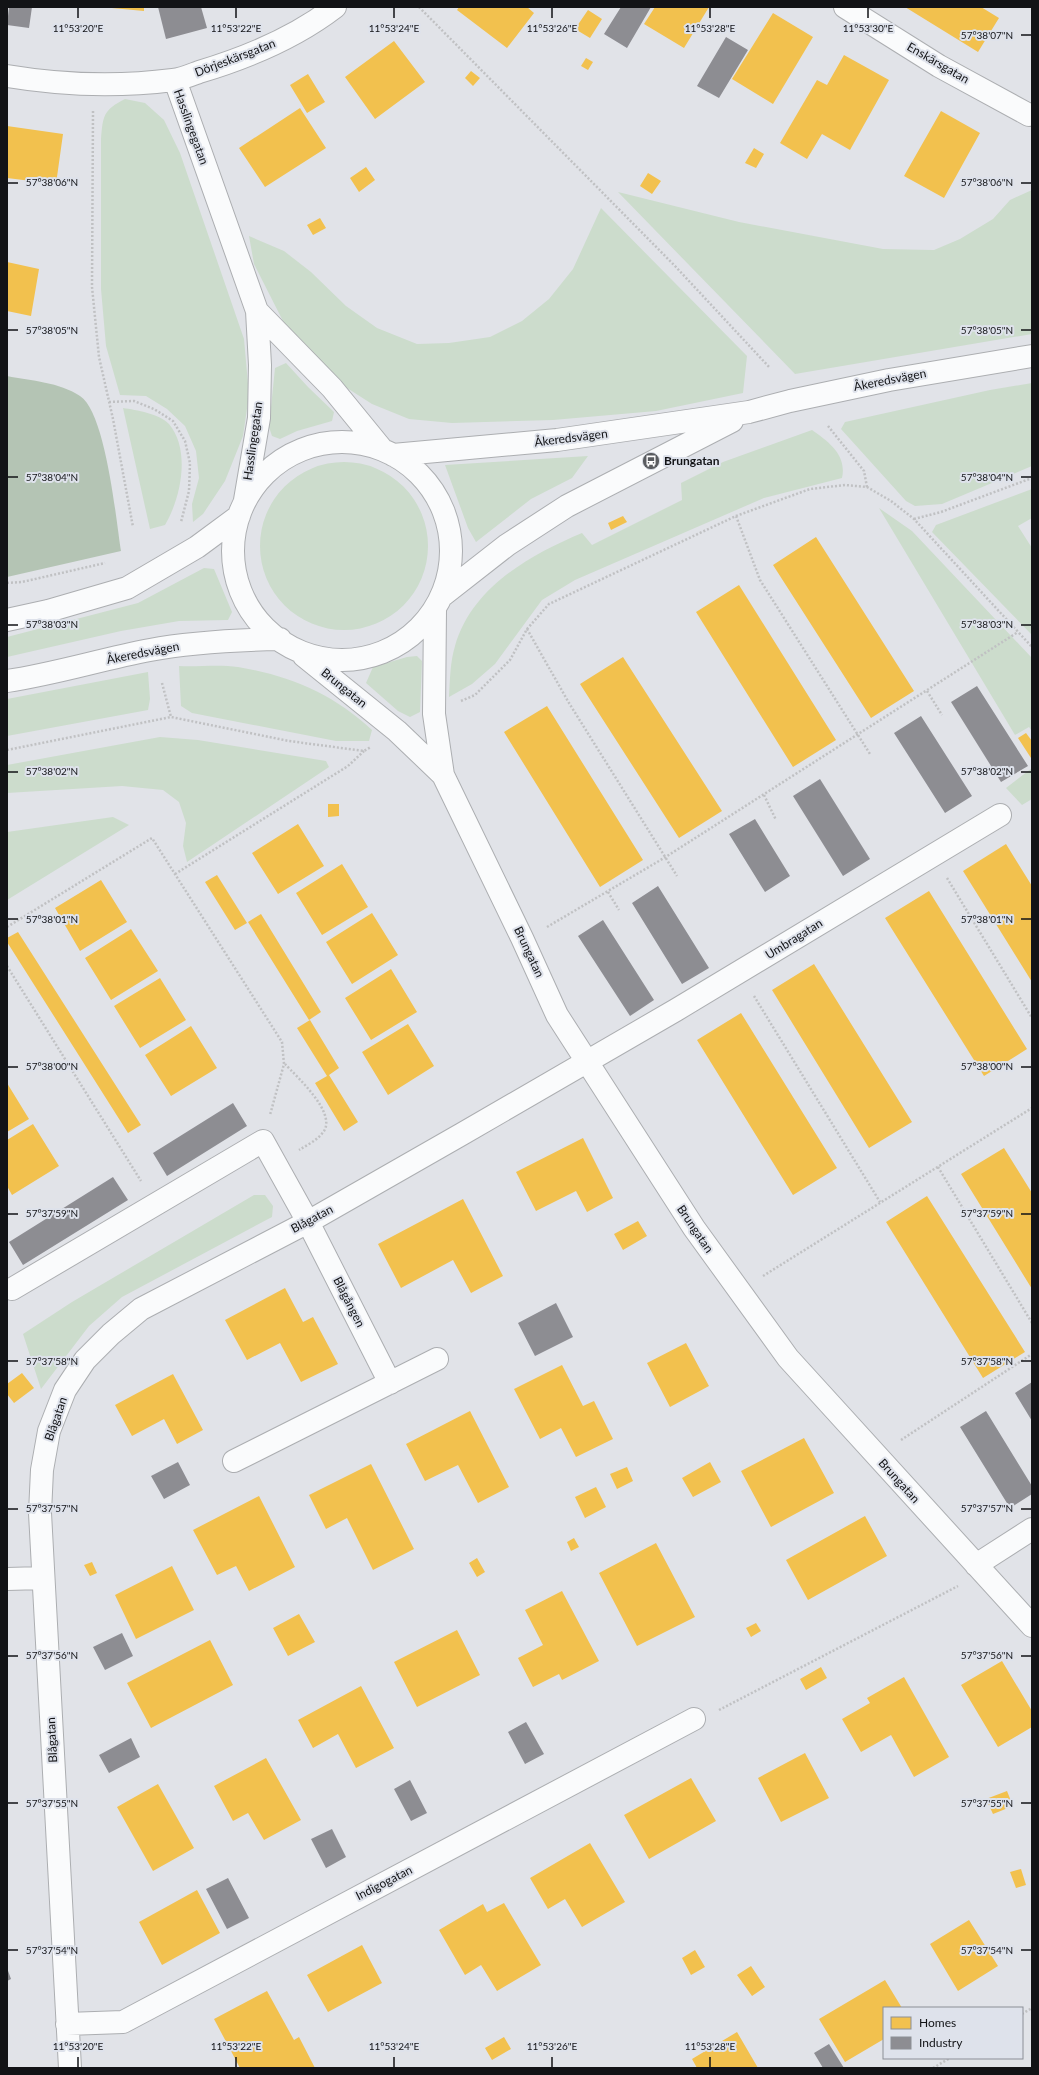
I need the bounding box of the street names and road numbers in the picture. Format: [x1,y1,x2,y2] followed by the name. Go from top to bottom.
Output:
[192,35,277,80] street label: Dörjeskärsgatan
[904,39,972,86] street label: Enskärsgatan
[171,87,212,167] street label: Hasslingegatan
[852,365,928,394] street label: Åkeredsvägen
[240,401,265,481] street label: Hasslingegatan
[533,426,608,449] street label: Åkeredsvägen
[105,638,181,667] street label: Åkeredsvägen
[318,665,370,711] street label: Brungatan
[762,915,825,962] street label: Umbragatan
[511,924,548,980] street label: Brungatan
[288,1201,335,1236] street label: Blågatan
[674,1202,717,1255] street label: Brungatan
[330,1274,369,1329] street label: Blågången
[41,1395,70,1443] street label: Blågatan
[876,1455,923,1506] street label: Brungatan
[43,1717,60,1763] street label: Blågatan
[353,1862,415,1903] street label: Indigogatan

